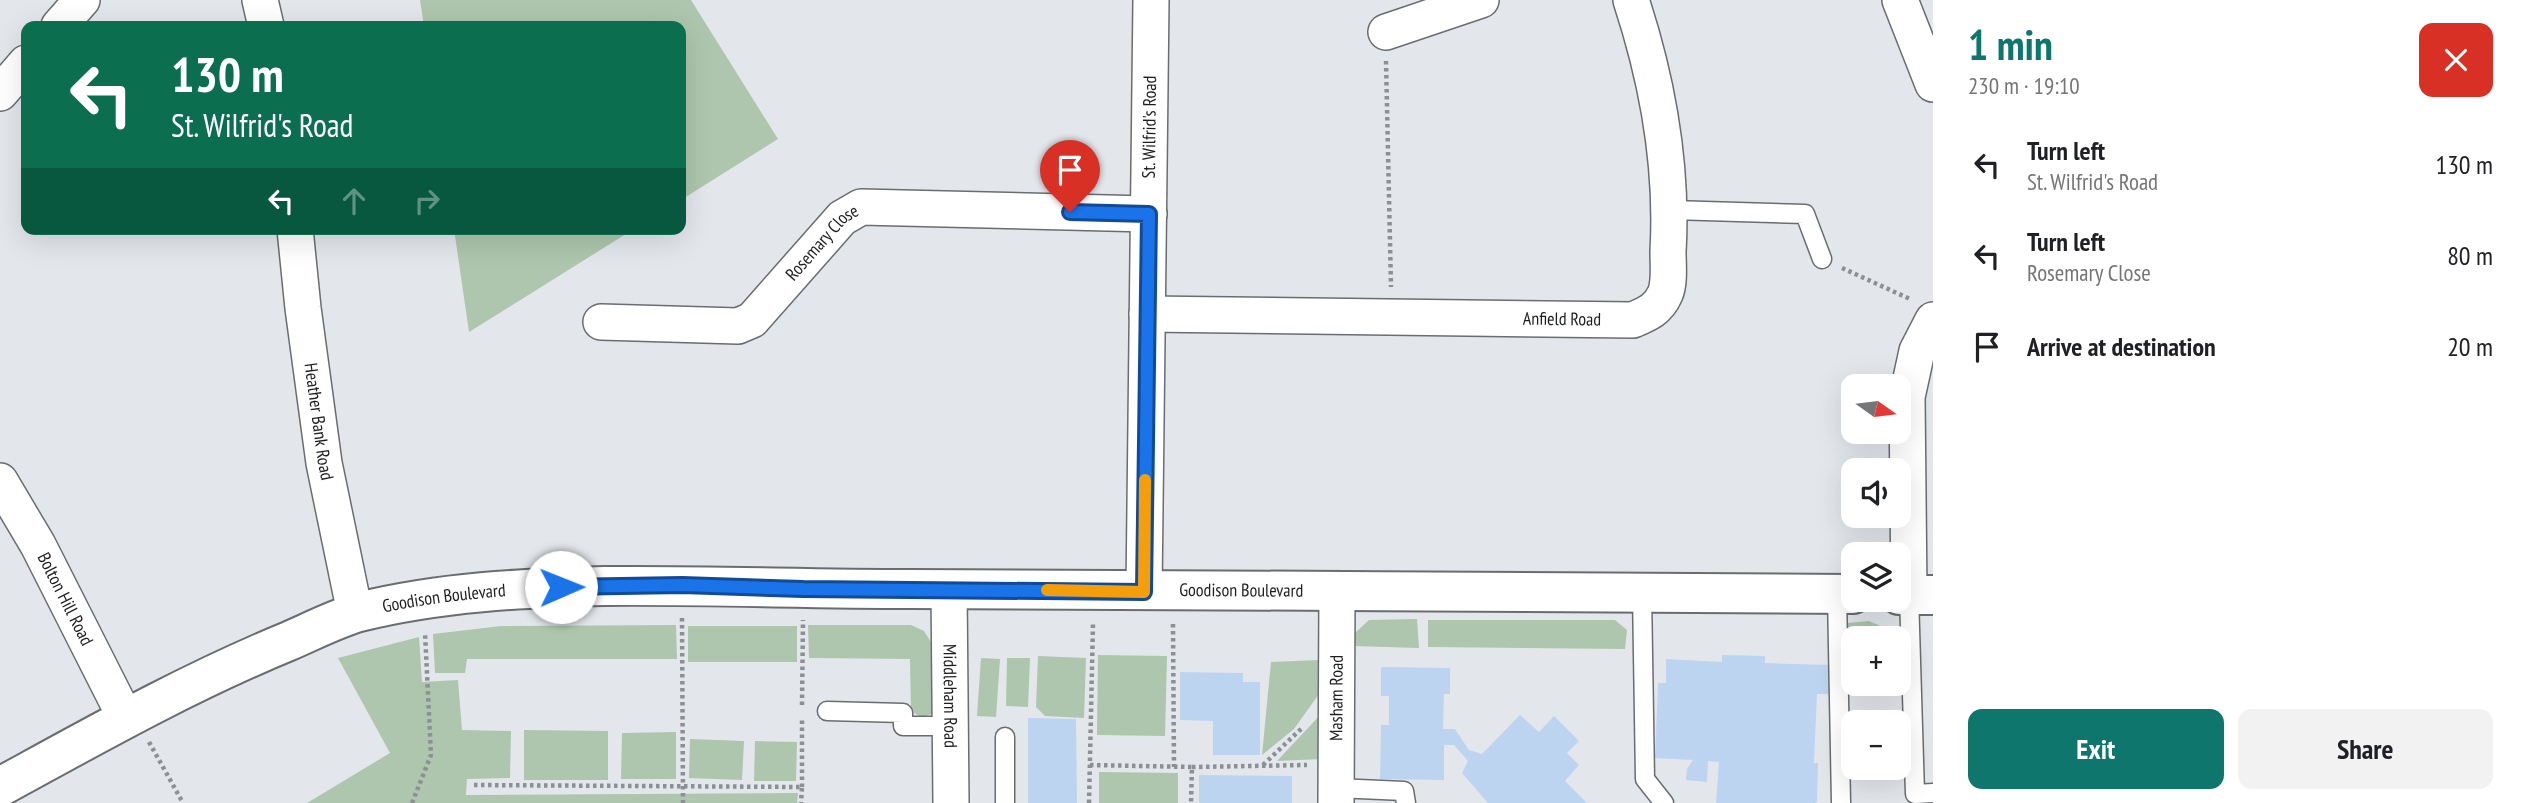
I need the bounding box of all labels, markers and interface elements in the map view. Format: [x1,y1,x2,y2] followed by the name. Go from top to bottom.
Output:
[1968,17,2053,72] text: 1 min
[2419,23,2493,97] button: close
[171,42,284,106] text: 130 m
[56,49,147,140] icon: left
[1968,71,2080,100] text: 230 m · 19:10
[1137,76,1161,179] street label: St. Wilfrid's Road
[171,104,353,146] text: St. Wilfrid's Road
[2027,134,2105,167] text: Turn left
[1040,140,1100,212] pin
[1968,146,2006,184] icon: left
[2435,148,2493,181] text: 130 m
[1051,151,1089,189] icon: arrive
[2027,167,2158,196] text: St. Wilfrid's Road
[262,182,300,220] icon: left
[335,182,373,220] icon: ahead
[408,182,446,220] icon: right
[780,199,862,285] street label: Rosemary Close
[2027,225,2105,258] text: Turn left
[1968,237,2006,275] icon: left
[2447,239,2493,272] text: 80 m
[2027,258,2151,287] text: Rosemary Close
[1523,307,1601,331] street label: Anfield Road
[1968,328,2006,366] icon: arrive
[2027,330,2216,363] text: Arrive at destination
[2447,330,2493,363] text: 20 m
[300,361,339,482] street label: Heather Bank Road
[1841,374,1911,444] north arrow
[1841,374,1911,780] map controls
[1841,458,1911,528] button: sound
[1841,542,1911,612] button: layers
[33,548,99,649] street label: Bolton Hill Road
[524,550,598,624] position arrow
[380,578,506,617] street label: Goodison Boulevard
[1179,578,1303,602] street label: Goodison Boulevard
[1841,626,1911,696] button: +
[939,644,962,748] street label: Middleham Road
[1324,655,1348,741] street label: Masham Road
[1968,709,2224,789] button: Exit
[2238,709,2493,789] button: Share
[1841,710,1911,780] button: −

